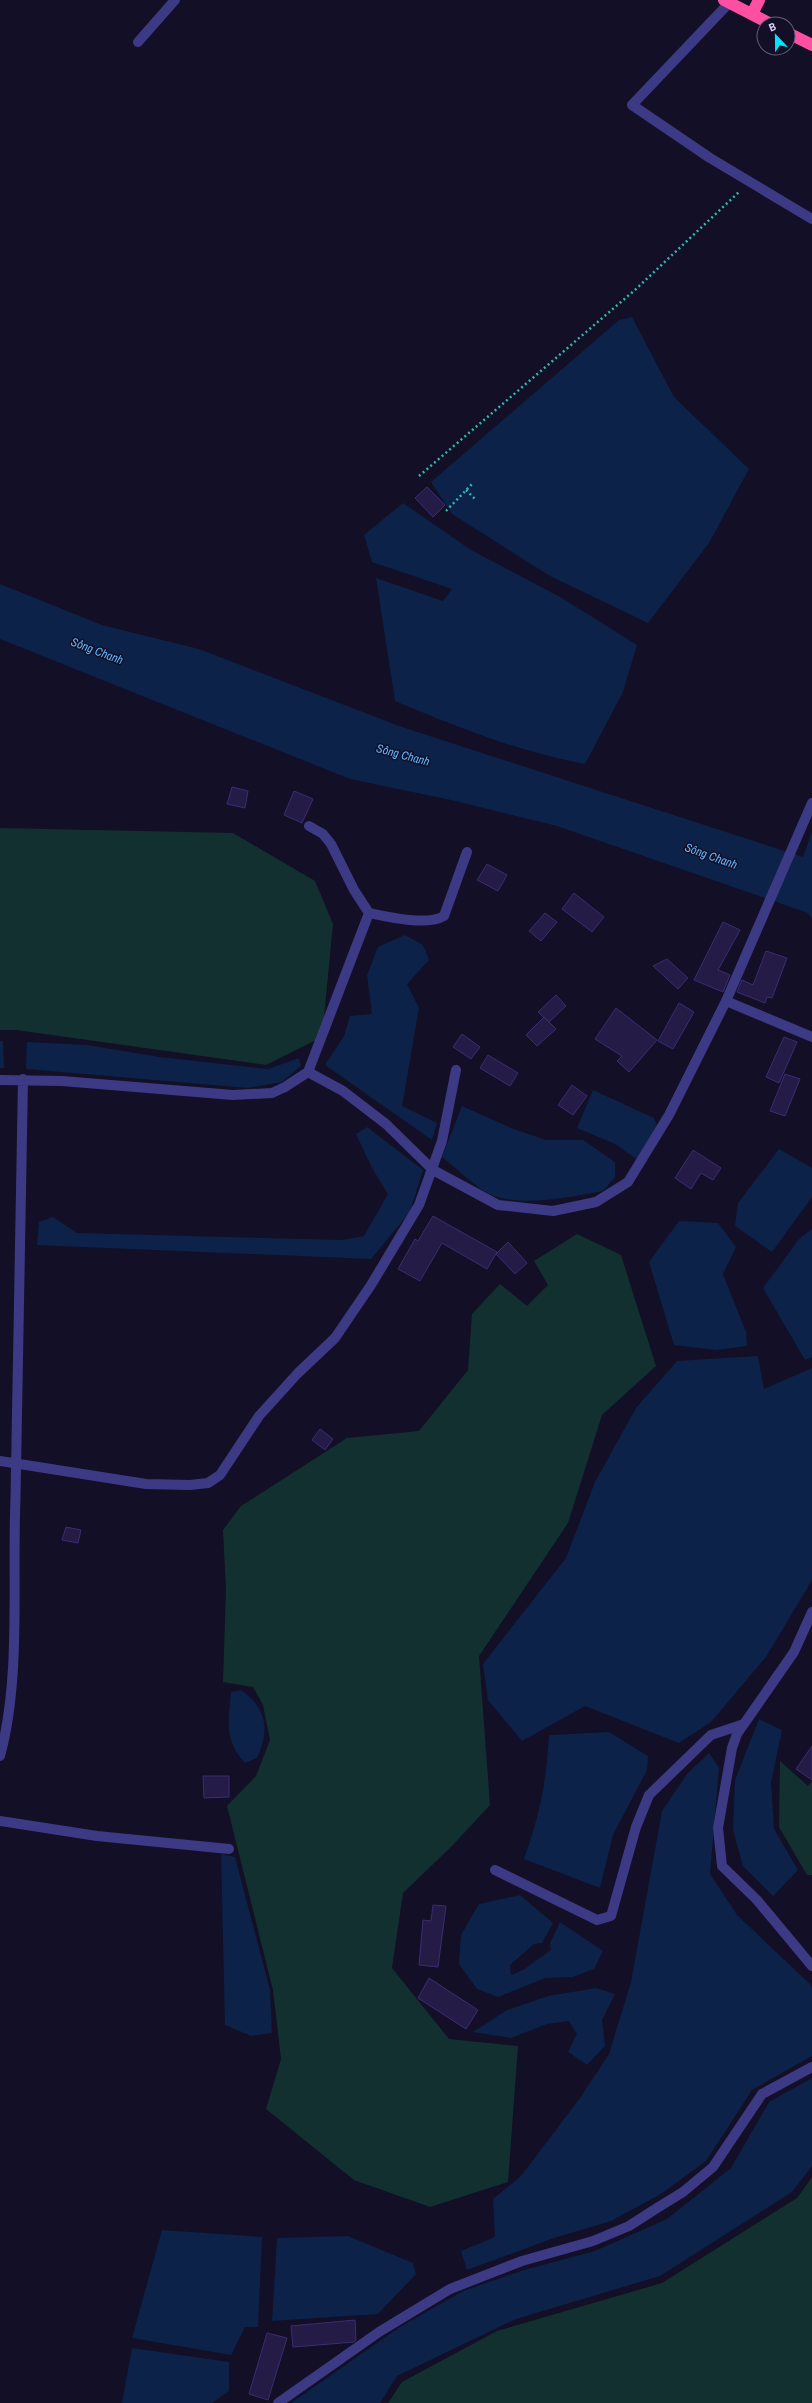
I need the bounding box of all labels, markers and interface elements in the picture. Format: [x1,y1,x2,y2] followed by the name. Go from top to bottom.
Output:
[756,16,796,56] north arrow
[767,19,778,34] text: B
[69,634,125,668] water label: Sông Chanh
[375,740,431,770] water label: Sông Chanh
[683,839,739,873] water label: Sông Chanh

